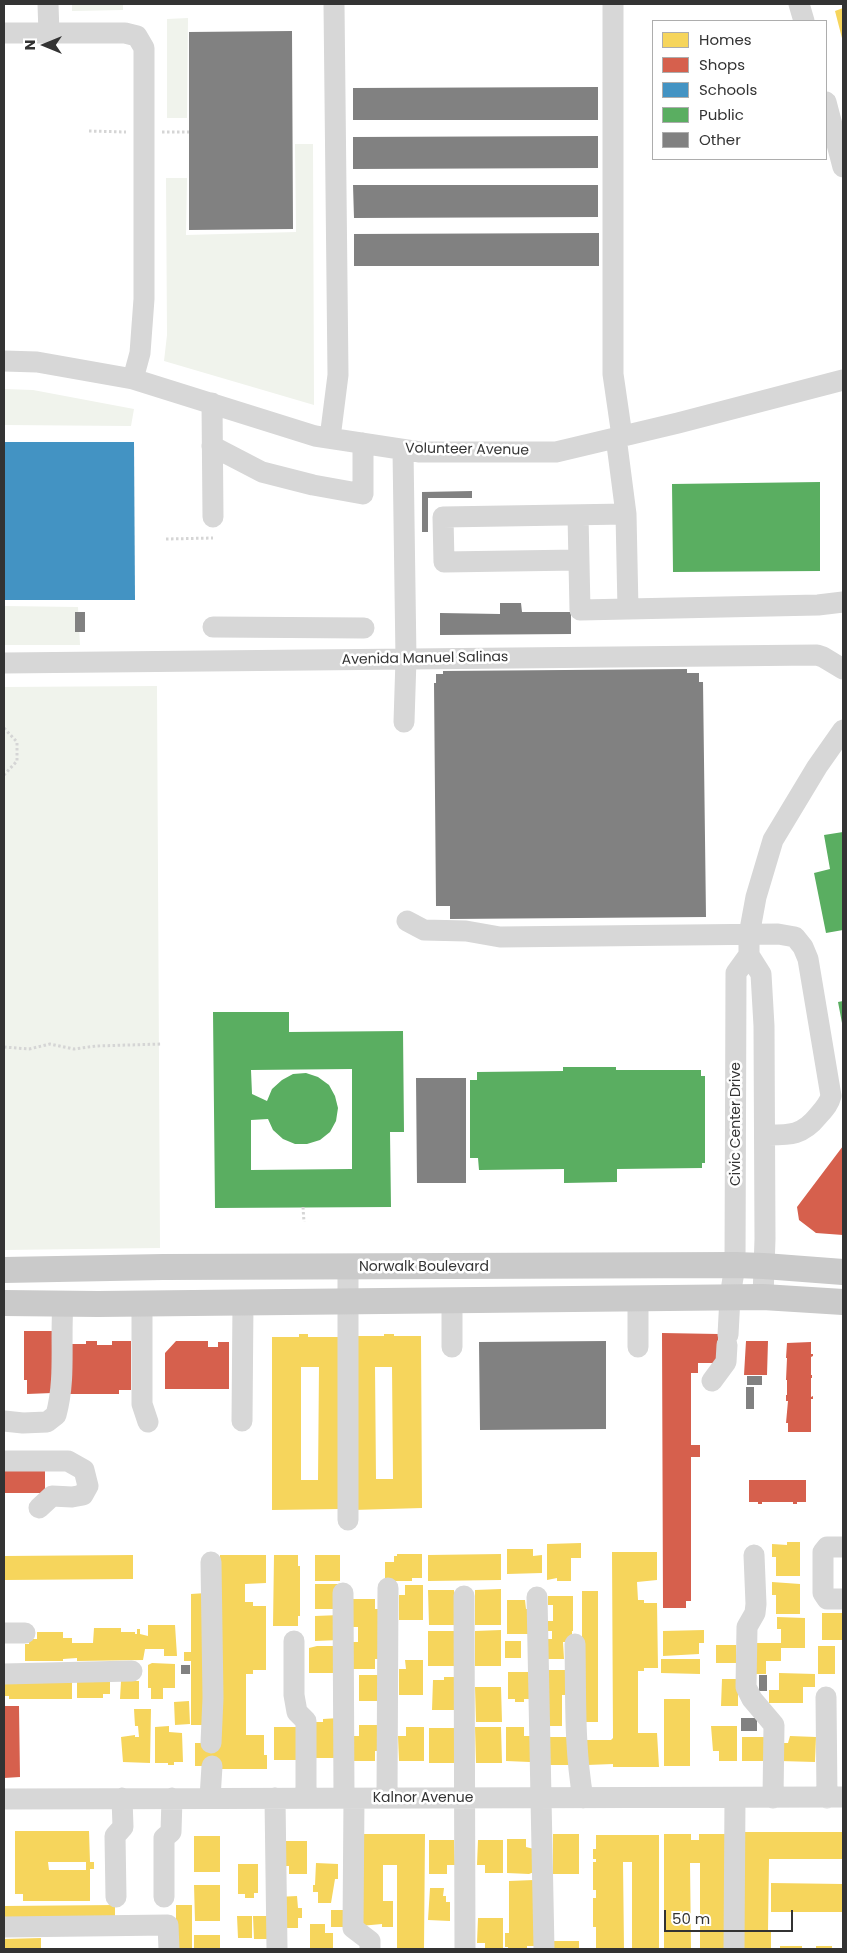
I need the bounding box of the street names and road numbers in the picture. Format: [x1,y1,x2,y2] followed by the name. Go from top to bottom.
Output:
[405,441,529,459] street label: Volunteer Avenue
[342,649,508,669] street label: Avenida Manuel Salinas
[728,1062,744,1186] street label: Civic Center Drive
[359,1259,489,1275] street label: Norwalk Boulevard
[373,1790,473,1806] street label: Kalnor Avenue

